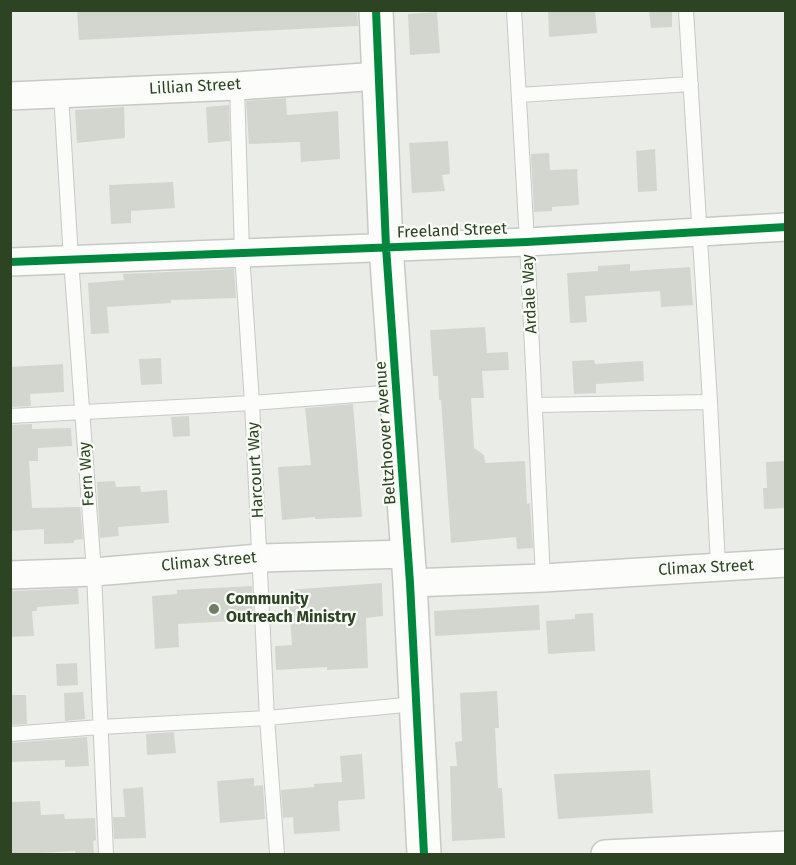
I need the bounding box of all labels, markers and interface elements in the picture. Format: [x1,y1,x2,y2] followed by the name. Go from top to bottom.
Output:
[149,75,241,99] street label: Lillian Street
[397,219,507,243] street label: Freeland Street
[518,254,542,334] street label: Ardale Way
[371,361,401,505] street label: Beltzhoover Avenue
[244,421,268,519] street label: Harcourt Way
[75,441,99,507] street label: Fern Way
[160,548,258,576] street label: Climax Street
[658,556,754,580] street label: Climax Street
[226,590,356,628] place label: Community Outreach Ministry
[207,602,221,616] marker: Community Outreach Ministry

